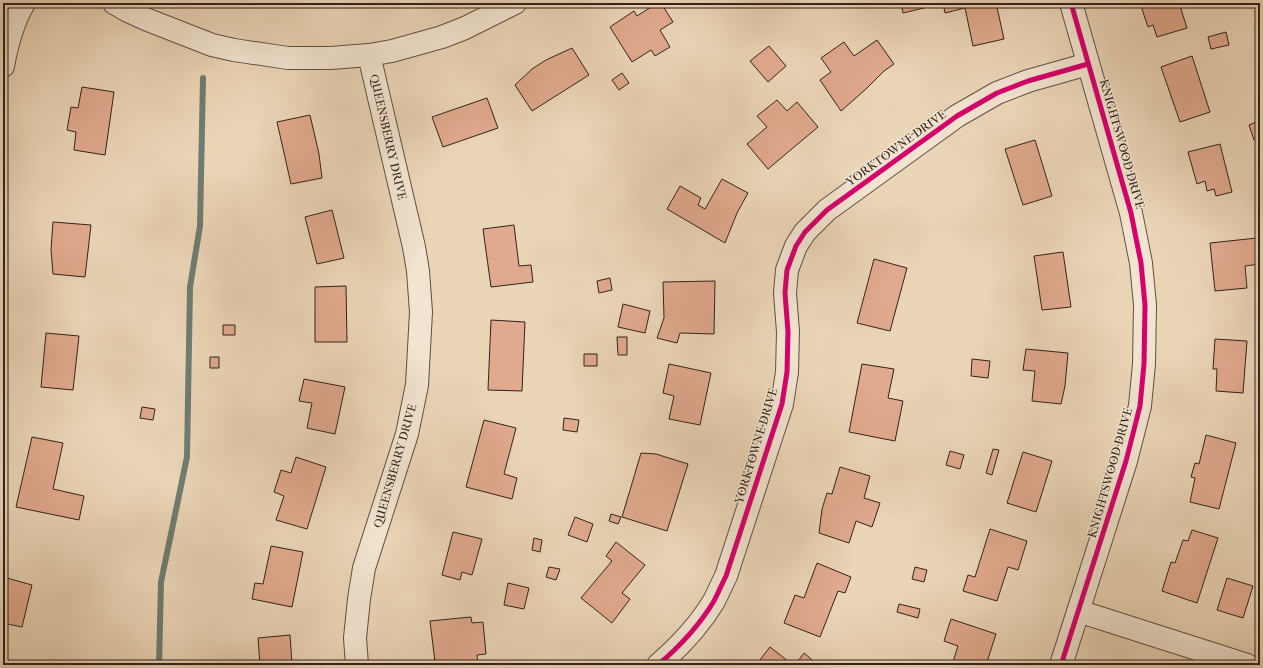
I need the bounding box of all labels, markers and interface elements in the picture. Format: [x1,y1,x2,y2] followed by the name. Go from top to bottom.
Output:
[367,73,409,201] street label: QUEENSBERRY DRIVE
[1097,78,1147,210] street label: KNIGHTSWOOD DRIVE
[843,107,949,190] street label: YORKTOWNE DRIVE
[731,387,780,506] street label: YORKTOWNE DRIVE
[371,402,419,530] street label: QUEENSBERRY DRIVE
[1085,407,1135,539] street label: KNIGHTSWOOD DRIVE

